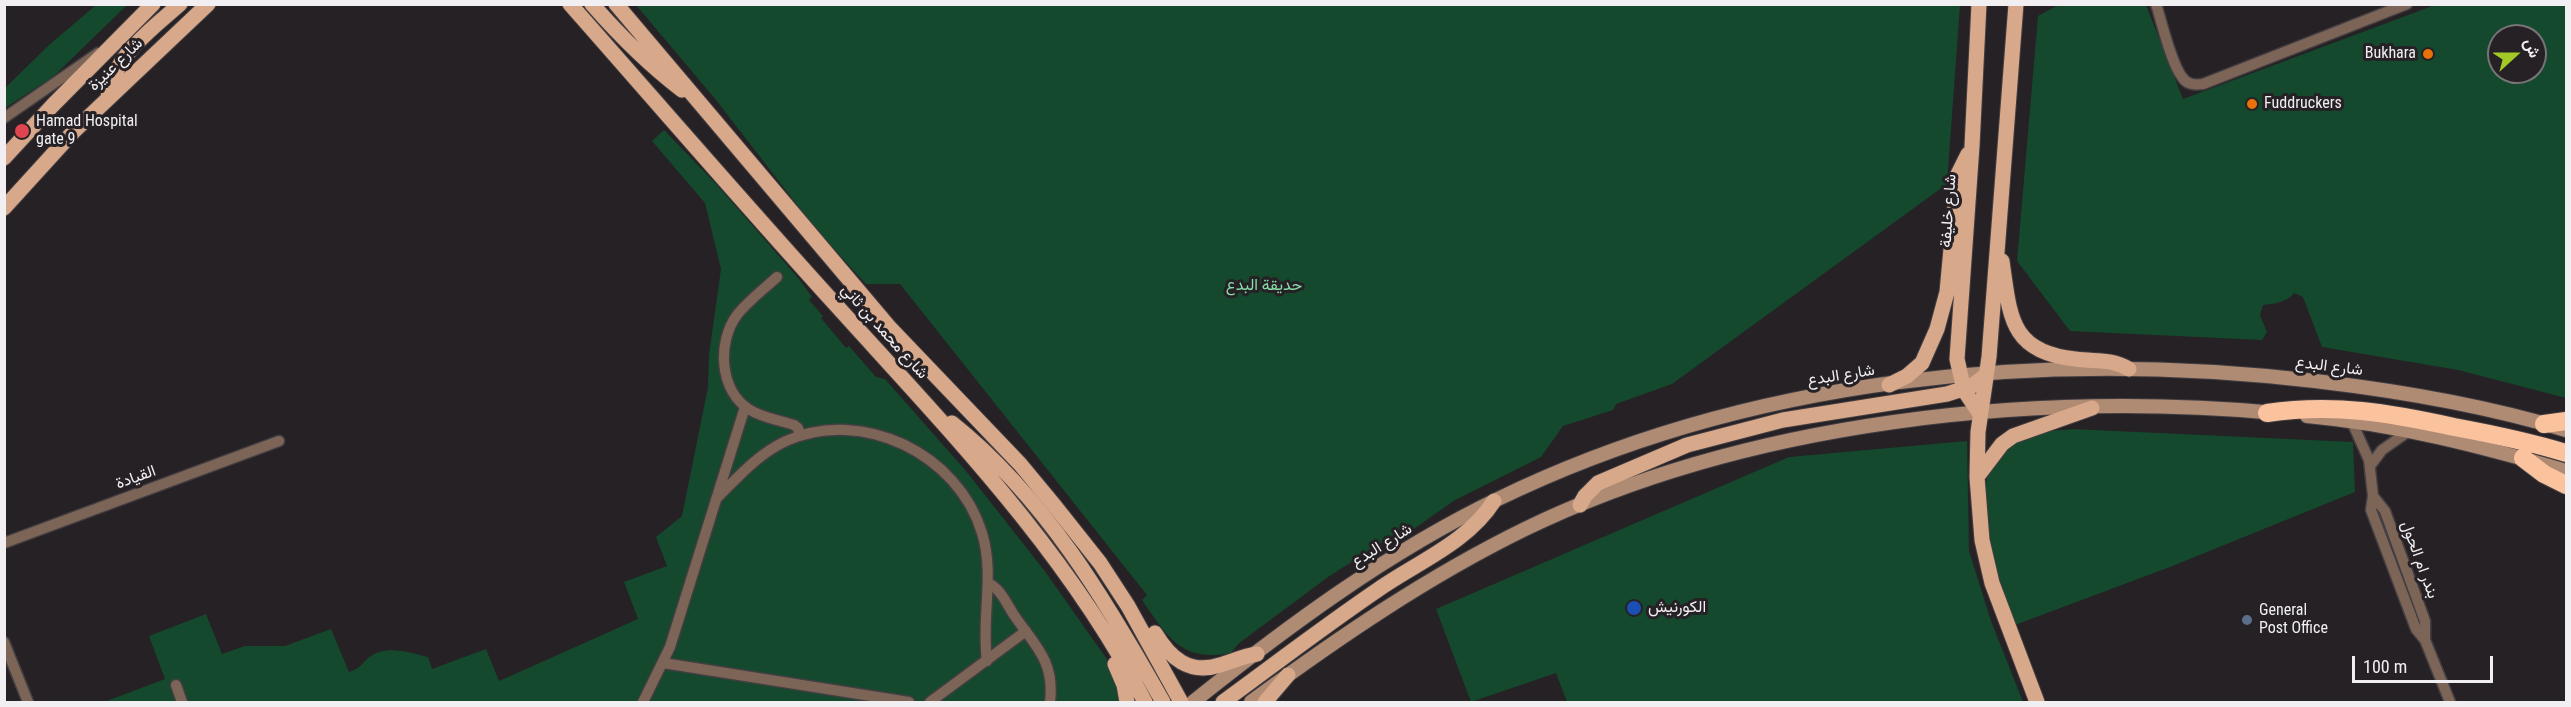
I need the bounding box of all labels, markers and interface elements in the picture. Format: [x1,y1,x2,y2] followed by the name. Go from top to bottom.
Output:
[2487,24,2547,84] north arrow
[85,34,147,96] street label: شارع عنيزة
[2520,36,2545,60] text: ش
[2365,44,2416,64] place label: Bukhara
[2421,47,2435,61] marker: Bukhara
[2264,94,2342,114] place label: Fuddruckers
[2245,97,2259,111] marker: Fuddruckers
[36,112,138,150] place label: Hamad Hospital gate 9
[13,122,31,140] marker: Hamad Hospital gate 9
[1937,174,1961,248] street label: شارع خليفة
[1226,276,1302,296] park label: حديقة البدع
[836,281,932,383] street label: شارع محمد بن ثاني
[2294,353,2364,381] street label: شارع البدع
[1806,361,1876,391] street label: شارع البدع
[113,462,159,494] street label: القيادة
[2396,519,2442,601] street label: بندر ام الحول
[1348,520,1416,572] street label: شارع البدع
[1648,598,1706,618] place label: الكورنيش
[1625,599,1643,617] marker: الكورنيش
[2259,601,2328,639] place label: General Post Office
[2240,613,2254,627] marker: General Post Office
[2355,644,2496,682] scale bar
[2363,656,2407,677] text: 100 m

